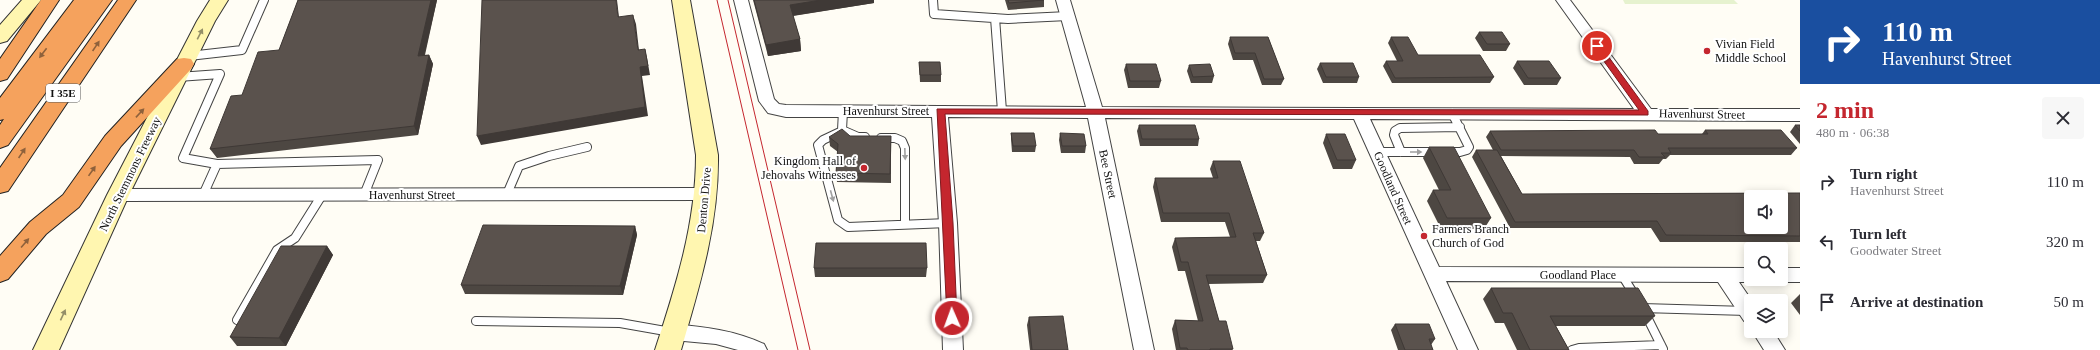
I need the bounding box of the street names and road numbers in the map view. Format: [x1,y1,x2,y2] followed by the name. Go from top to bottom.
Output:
[46,84,80,102] road number: I 35E
[843,104,930,118] street label: Havenhurst Street
[1659,106,1746,122] street label: Havenhurst Street
[96,114,164,234] street label: North Stemmons Freeway
[1096,148,1120,200] street label: Bee Street
[1371,149,1416,227] street label: Goodland Street
[694,167,714,233] street label: Denton Drive
[369,188,456,202] street label: Havenhurst Street
[1540,268,1616,282] street label: Goodland Place

